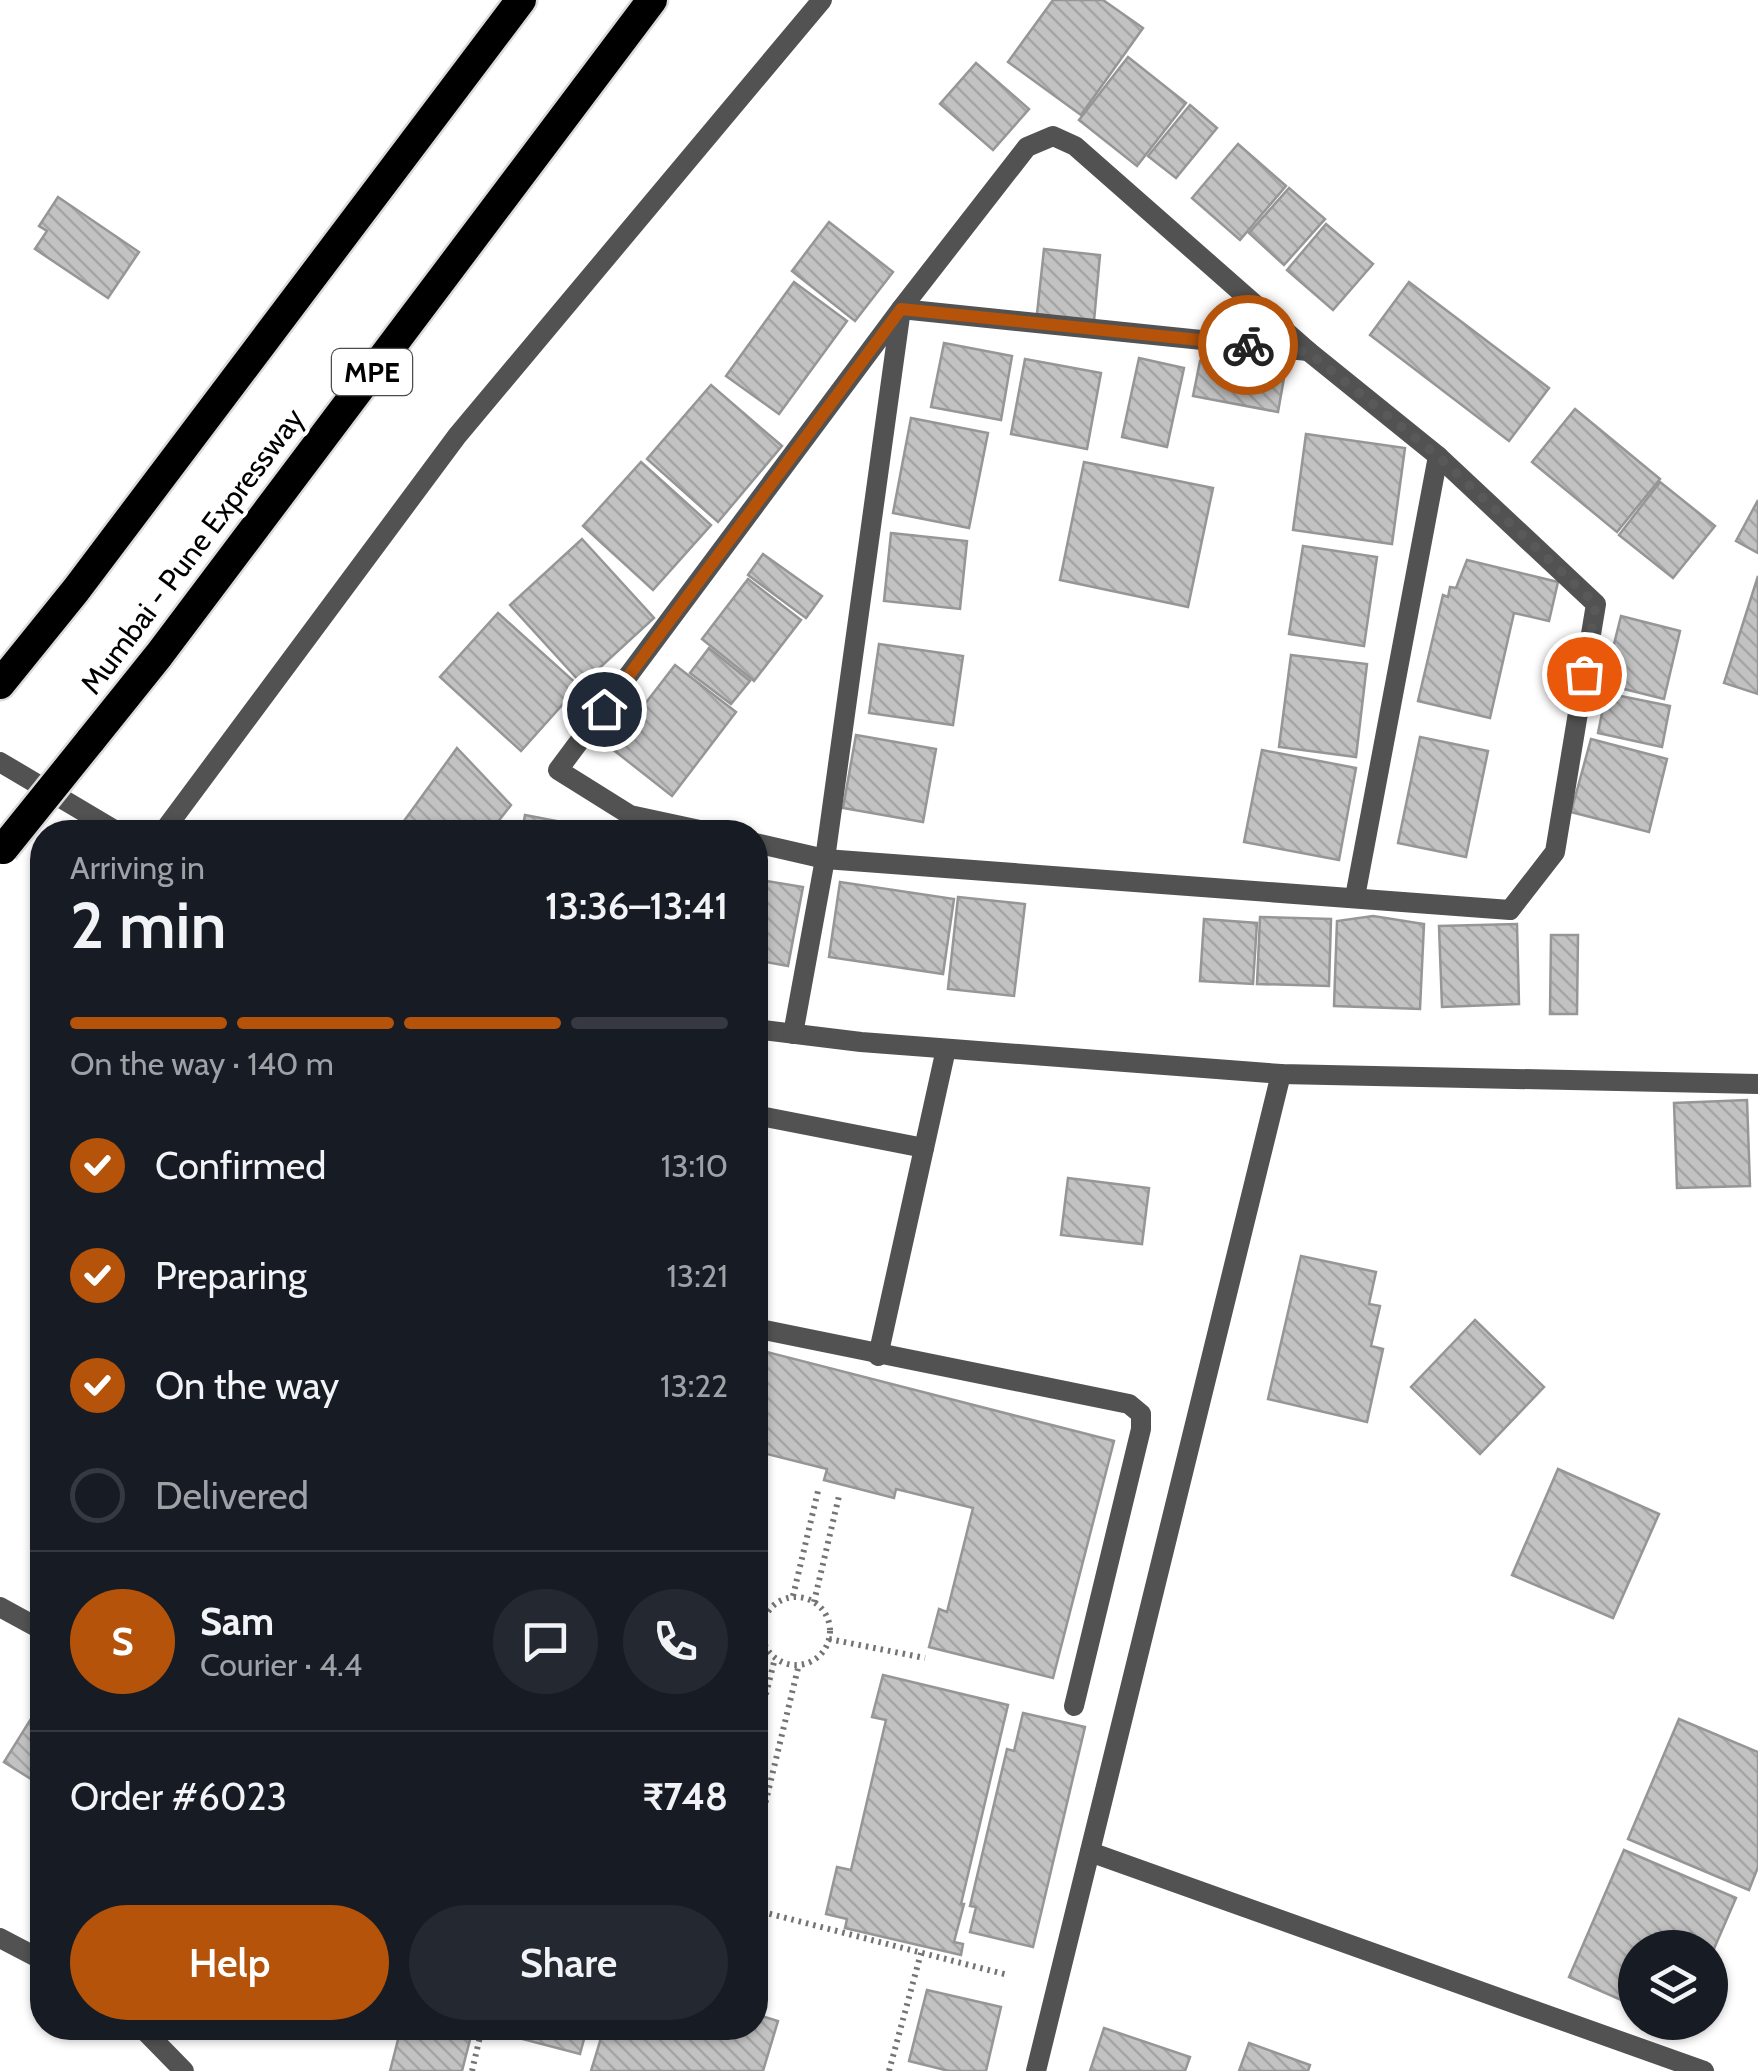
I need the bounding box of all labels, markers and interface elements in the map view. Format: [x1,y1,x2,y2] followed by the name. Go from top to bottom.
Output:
[1198,295,1298,395] courier
[1221,318,1276,373] icon: bike
[332,349,412,395] road number: MPE
[72,401,312,701] street label: Mumbai - Pune Expressway
[1542,632,1627,717] pin
[1557,647,1612,702] icon: bag
[562,667,647,752] pin
[577,682,632,737] icon: home
[70,848,205,887] text: Arriving in
[545,882,728,929] text: 13:36–13:41
[70,885,227,964] text: 2 min
[70,1044,334,1083] text: On the way · 140 m
[70,1138,125,1193] icon: check
[155,1142,326,1189] text: Confirmed
[661,1146,728,1185] text: 13:10
[70,1248,125,1303] icon: check
[155,1252,307,1299] text: Preparing
[666,1256,728,1295] text: 13:21
[70,1358,125,1413] icon: check
[155,1362,339,1409] text: On the way
[660,1366,728,1405] text: 13:22
[155,1472,309,1519] text: Delivered
[493,1589,598,1694] button: chat
[623,1589,728,1694] button: phone
[200,1598,274,1645] text: Sam
[111,1618,134,1665] text: S
[200,1645,362,1684] text: Courier · 4.4
[70,1773,287,1820] text: Order #6023
[643,1773,728,1820] text: ₹748
[70,1905,389,2020] button: Help
[409,1905,728,2020] button: Share
[1618,1930,1728,2040] map controls
[1618,1930,1728,2040] button: layers

